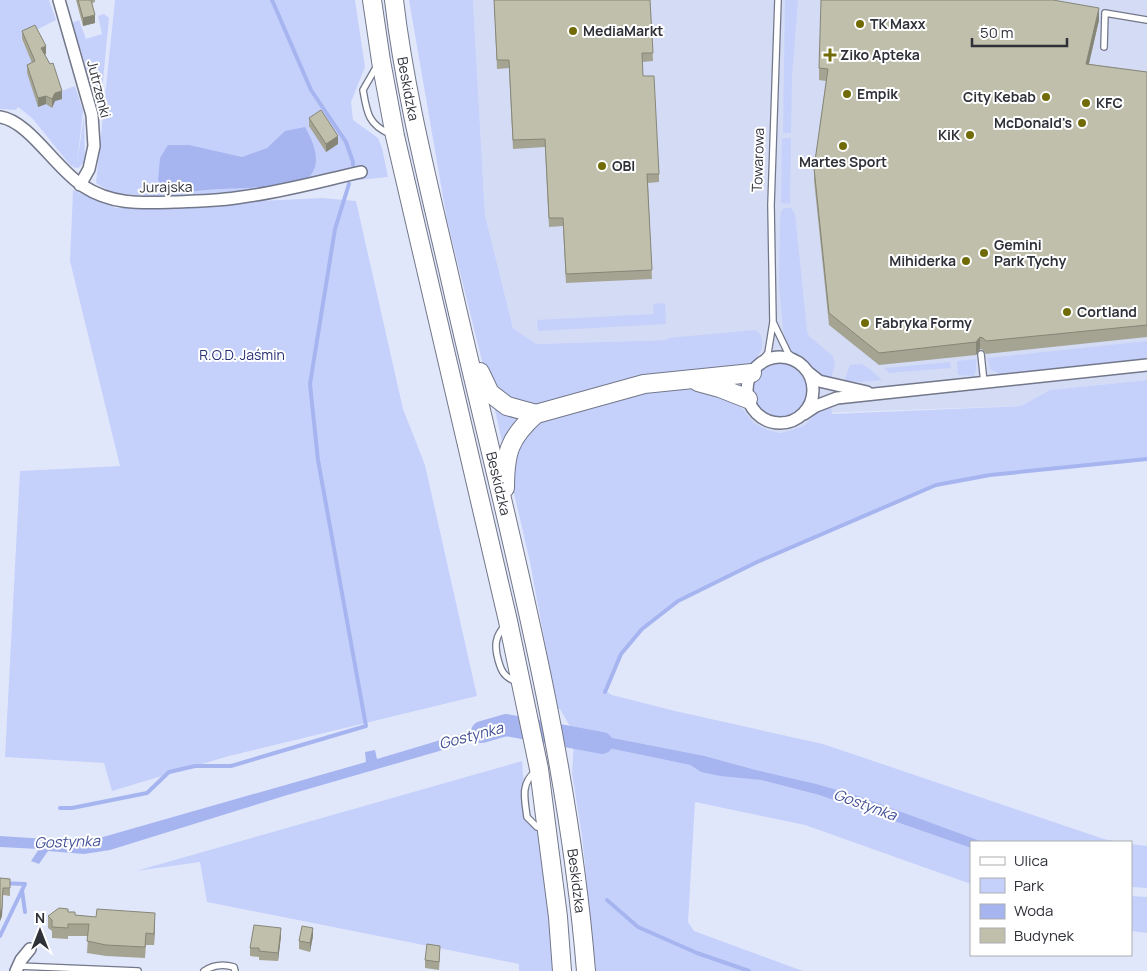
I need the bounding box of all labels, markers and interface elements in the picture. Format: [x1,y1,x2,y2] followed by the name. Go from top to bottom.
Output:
[870,14,926,33] place label: TK Maxx
[972,15,1067,47] scale bar
[854,18,866,30] marker: TK Maxx
[583,21,663,40] place label: MediaMarkt
[980,22,1014,43] text: 50 m
[567,25,579,37] marker: MediaMarkt
[840,45,920,64] place label: Ziko Apteka
[824,49,836,61] marker: Ziko Apteka
[393,55,424,123] street label: Beskidzka
[83,58,116,120] street label: Jutrzenki
[857,84,898,103] place label: Empik
[963,87,1036,106] place label: City Kebab
[841,88,853,100] marker: Empik
[1040,91,1052,103] marker: City Kebab
[1096,93,1123,112] place label: KFC
[1080,97,1092,109] marker: KFC
[994,113,1072,132] place label: McDonald's
[1076,117,1088,129] marker: McDonald's
[938,125,961,144] place label: KiK
[747,127,768,192] street label: Towarowa
[964,129,976,141] marker: KiK
[837,140,849,152] marker: Martes Sport
[799,152,887,171] place label: Martes Sport
[612,156,635,175] place label: OBI
[596,160,608,172] marker: OBI
[139,177,193,196] street label: Jurajska
[994,235,1067,270] place label: Gemini Park Tychy
[978,247,990,259] marker: Gemini Park Tychy
[889,251,956,270] place label: Mihiderka
[960,255,972,267] marker: Mihiderka
[1077,302,1137,321] place label: Cortland
[1061,306,1073,318] marker: Cortland
[875,313,972,332] place label: Fabryka Formy
[859,317,871,329] marker: Fabryka Formy
[199,345,285,364] park label: R.O.D. Jaśmin
[482,450,516,517] street label: Beskidzka
[436,717,506,754] water label: Gostynka
[831,783,900,826] water label: Gostynka
[34,830,101,853] water label: Gostynka
[970,841,1132,956] legend
[563,847,590,914] street label: Beskidzka
[1014,850,1048,871] text: Ulica
[1014,875,1044,896] text: Park
[1014,900,1053,921] text: Woda
[15,906,65,956] north arrow
[35,908,45,927] text: N
[1014,925,1075,946] text: Budynek

